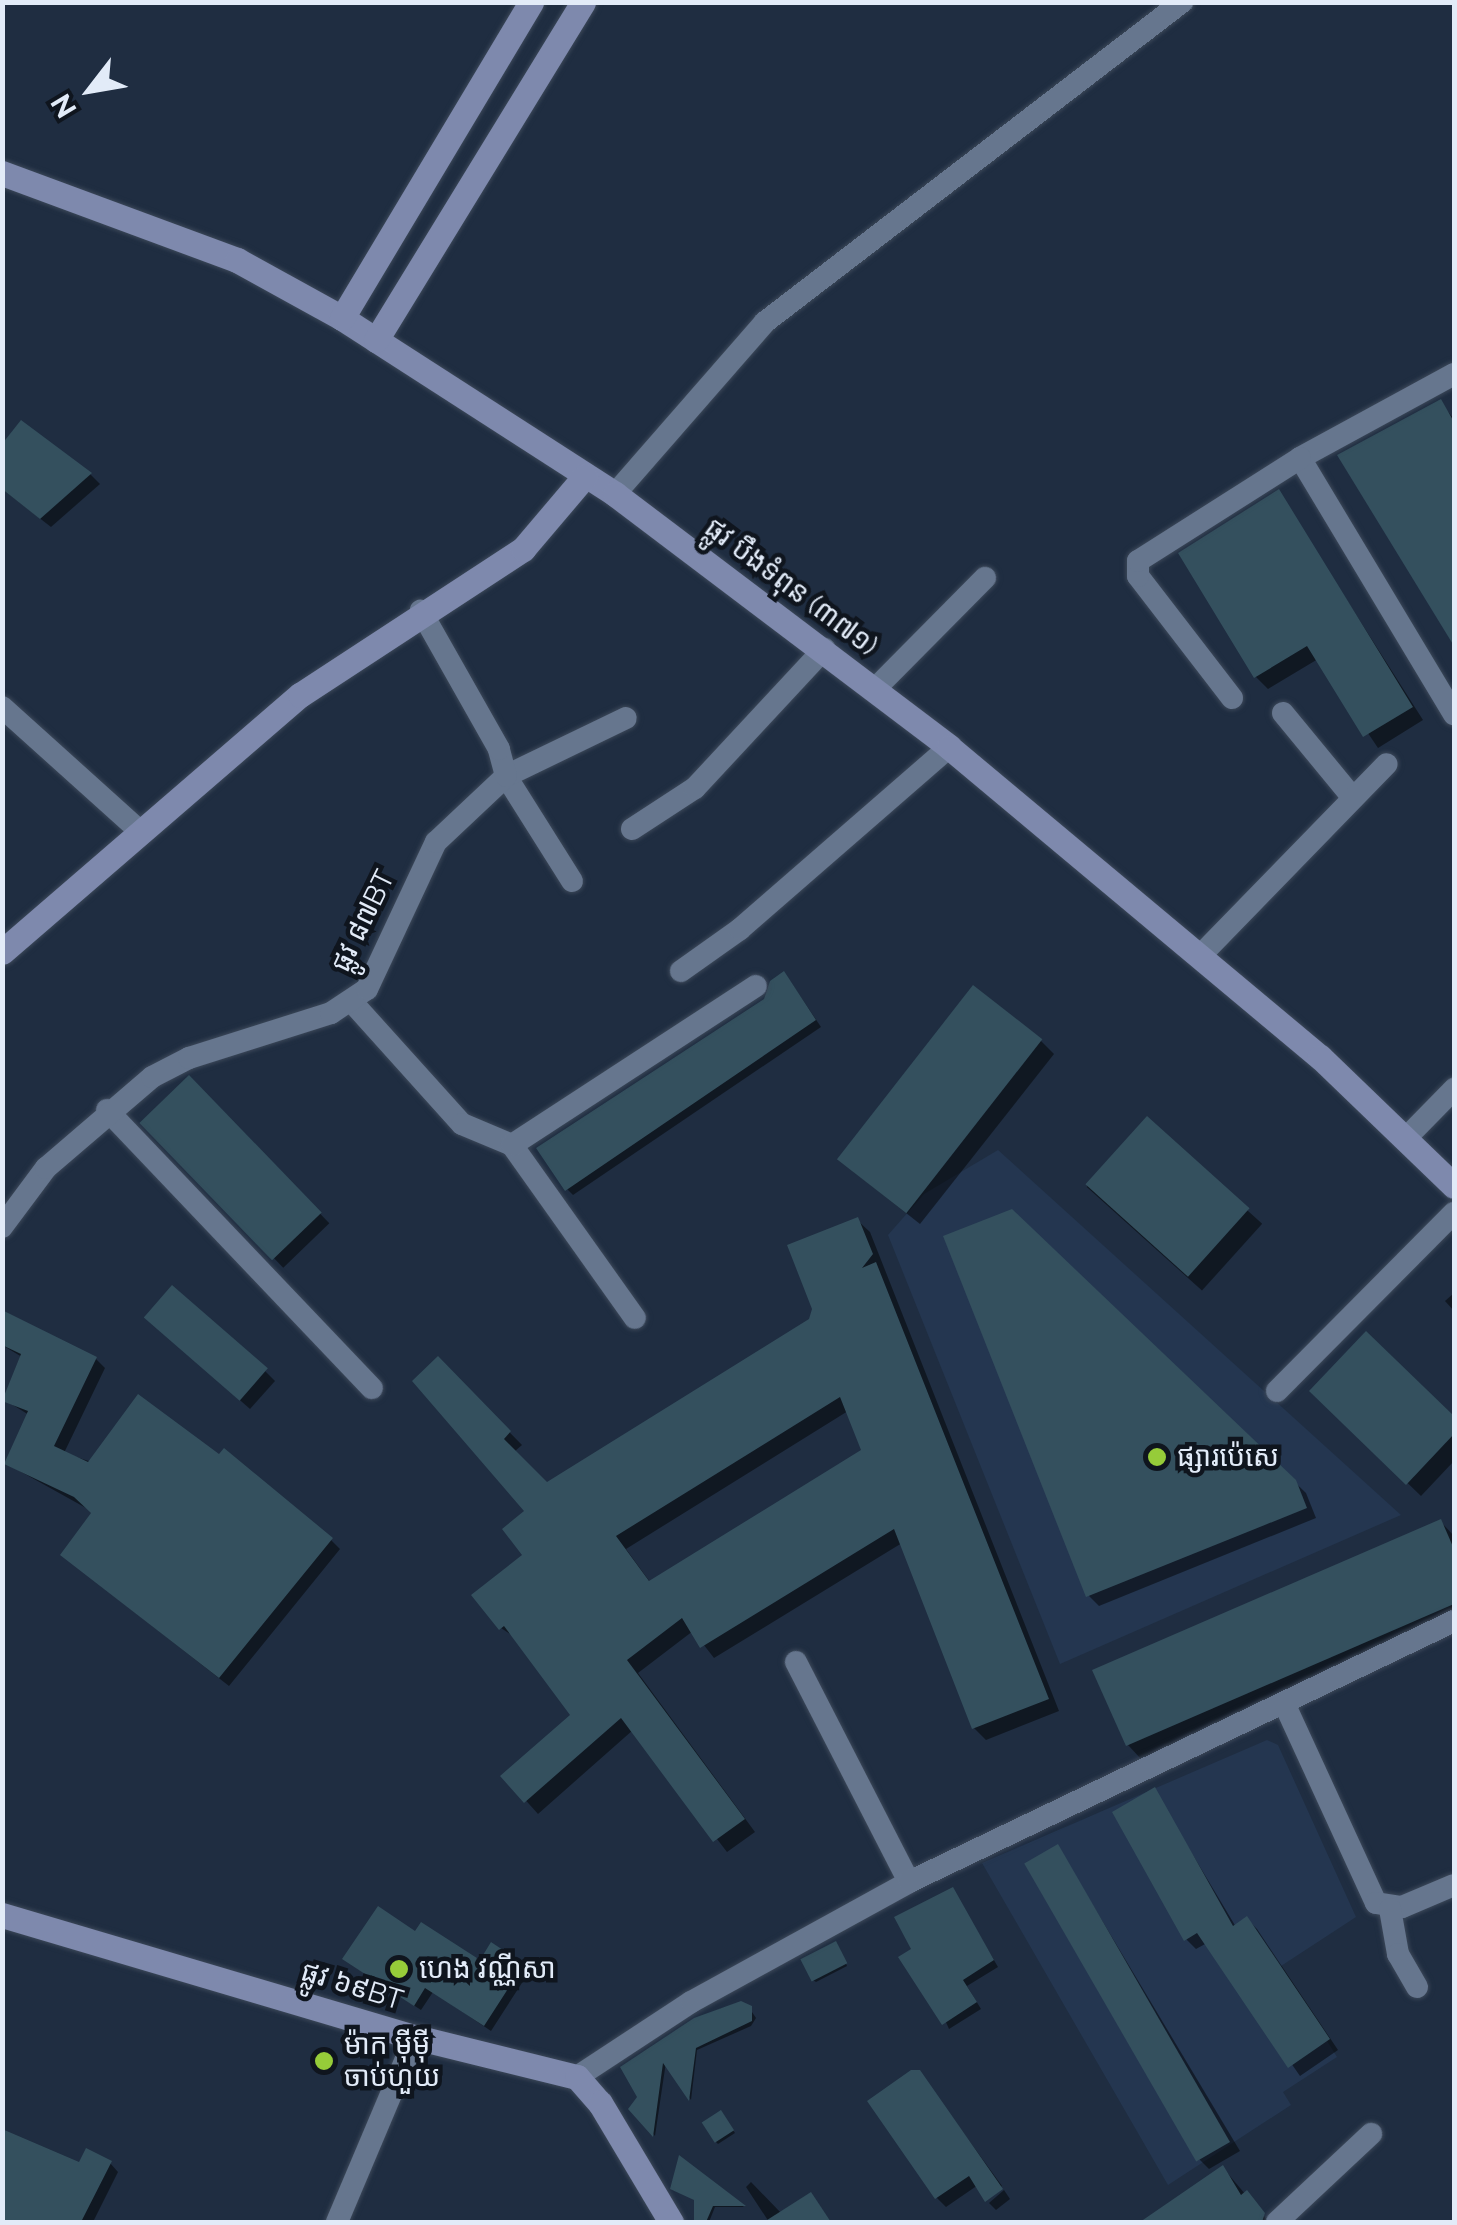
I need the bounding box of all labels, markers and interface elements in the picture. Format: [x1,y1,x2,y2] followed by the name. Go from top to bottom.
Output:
[40,40,140,140] north arrow
[44,88,84,123] text: N
[698,511,884,663] street label: ផ្លូវ បឹងទំពុន (៣៧១)
[324,865,402,977] street label: ផ្លូវ ៨៧BT
[1177,1440,1279,1474] place label: ផ្សារប៉េសេ
[1146,1446,1168,1468] marker: ផ្សារប៉េសេ
[419,1952,556,1986] place label: ហេង វណ្ណីសា
[297,1955,407,2017] street label: ផ្លូវ ៦៩BT
[388,1958,410,1980] marker: ហេង វណ្ណីសា
[344,2028,440,2094] place label: ម៉ាក ម៉ីម៉ី ចាប់ហួយ
[313,2050,335,2072] marker: ម៉ាក ម៉ីម៉ី ចាប់ហួយ

